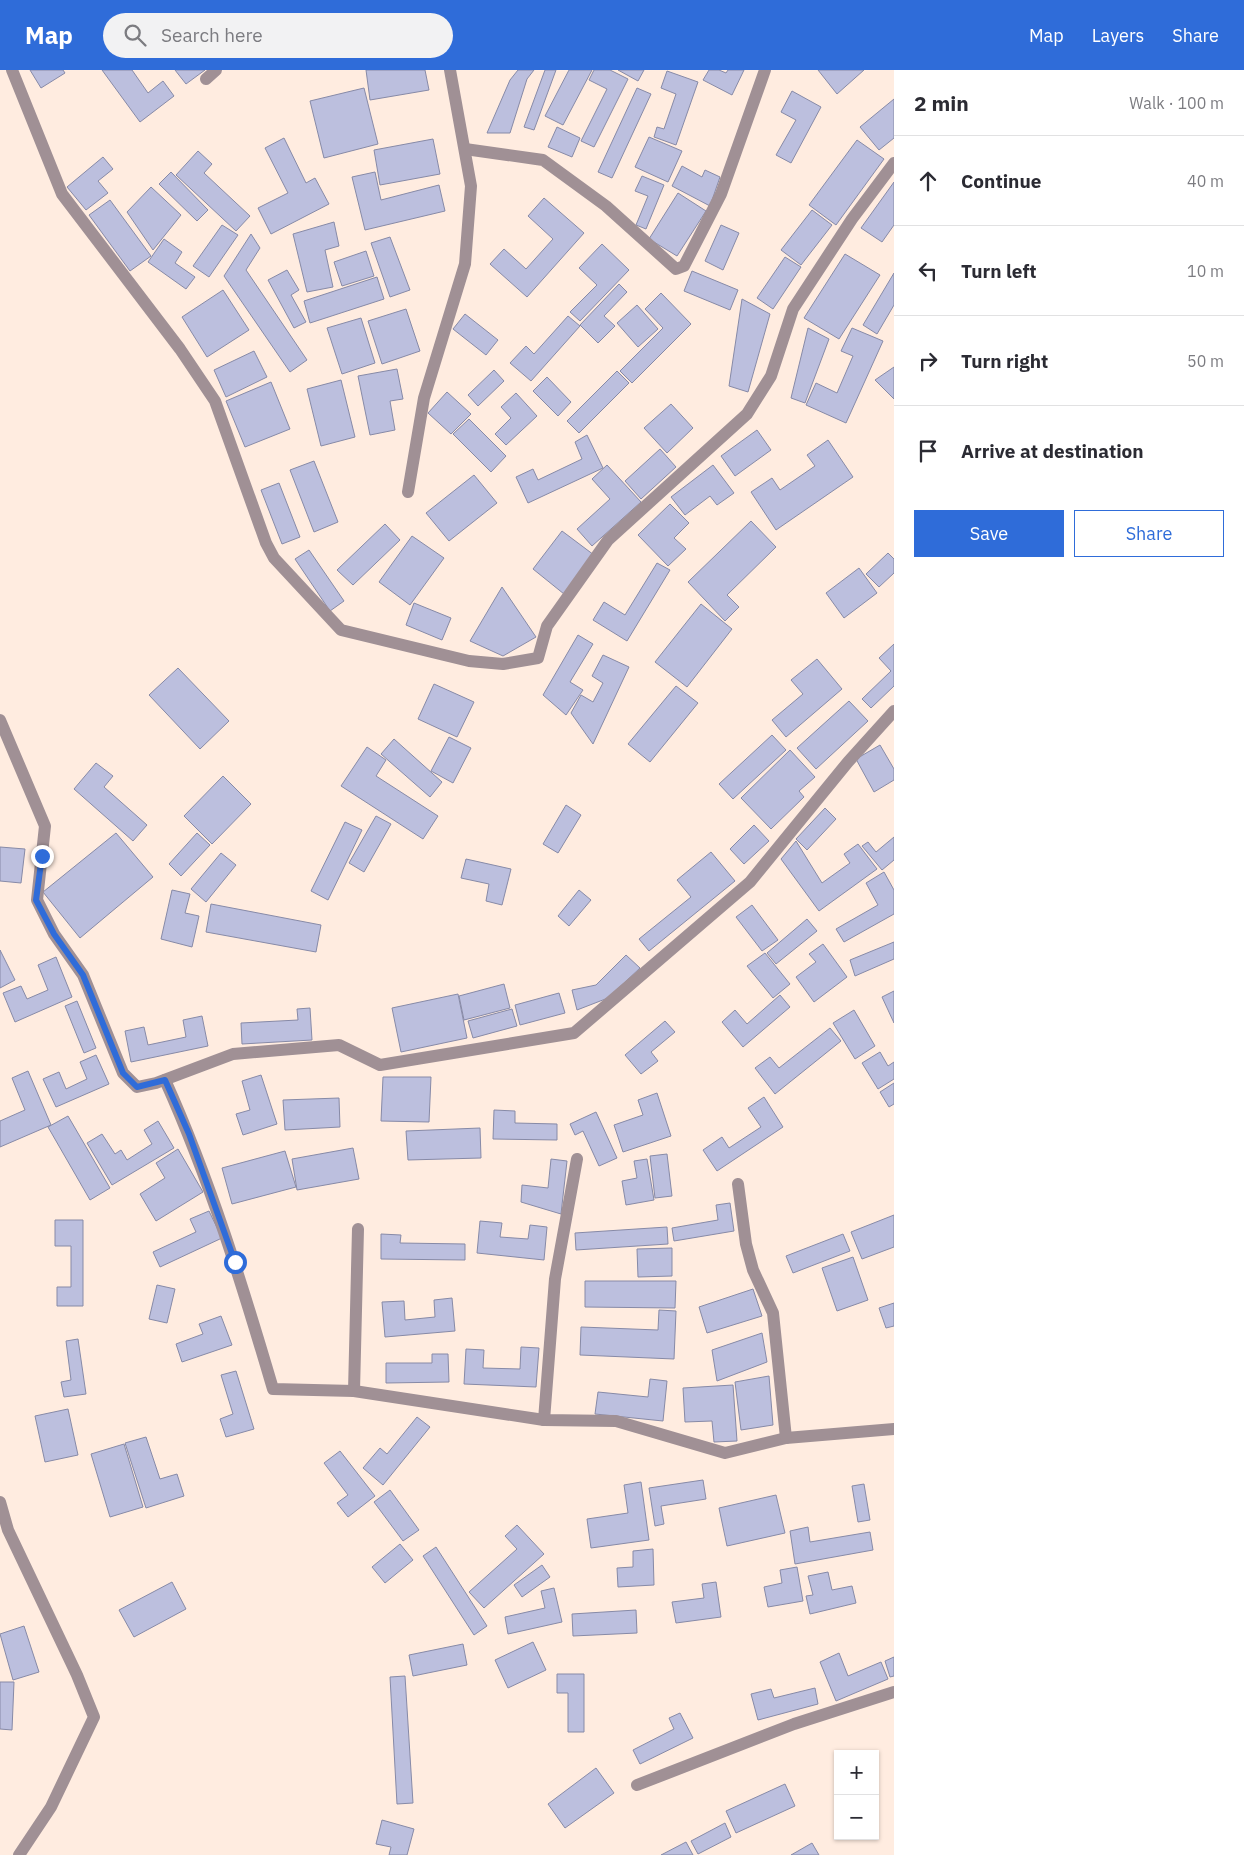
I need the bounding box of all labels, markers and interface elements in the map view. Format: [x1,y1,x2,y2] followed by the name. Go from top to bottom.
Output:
[103,13,453,58] search box
[25,19,73,51] text: Map
[121,21,149,49] icon: search
[161,23,263,47] text: Search here
[1029,24,1064,47] text: Map
[1092,24,1144,47] text: Layers
[1172,24,1219,47] text: Share
[914,89,969,117] text: 2 min
[1129,93,1224,113] text: Walk · 100 m
[914,167,942,195] icon: ahead
[961,169,1041,193] text: Continue
[1187,171,1224,191] text: 40 m
[914,257,942,285] icon: left
[961,259,1037,283] text: Turn left
[1187,261,1224,281] text: 10 m
[914,347,942,375] icon: right
[961,349,1048,373] text: Turn right
[1187,351,1224,371] text: 50 m
[914,437,942,465] icon: arrive
[961,439,1144,463] text: Arrive at destination
[914,510,1064,557] button: Save
[1074,510,1224,557] button: Share
[31,845,54,868] route end
[224,1251,247,1274] route start
[834,1750,879,1840] map controls
[834,1750,879,1795] button: +
[834,1795,879,1840] button: −

